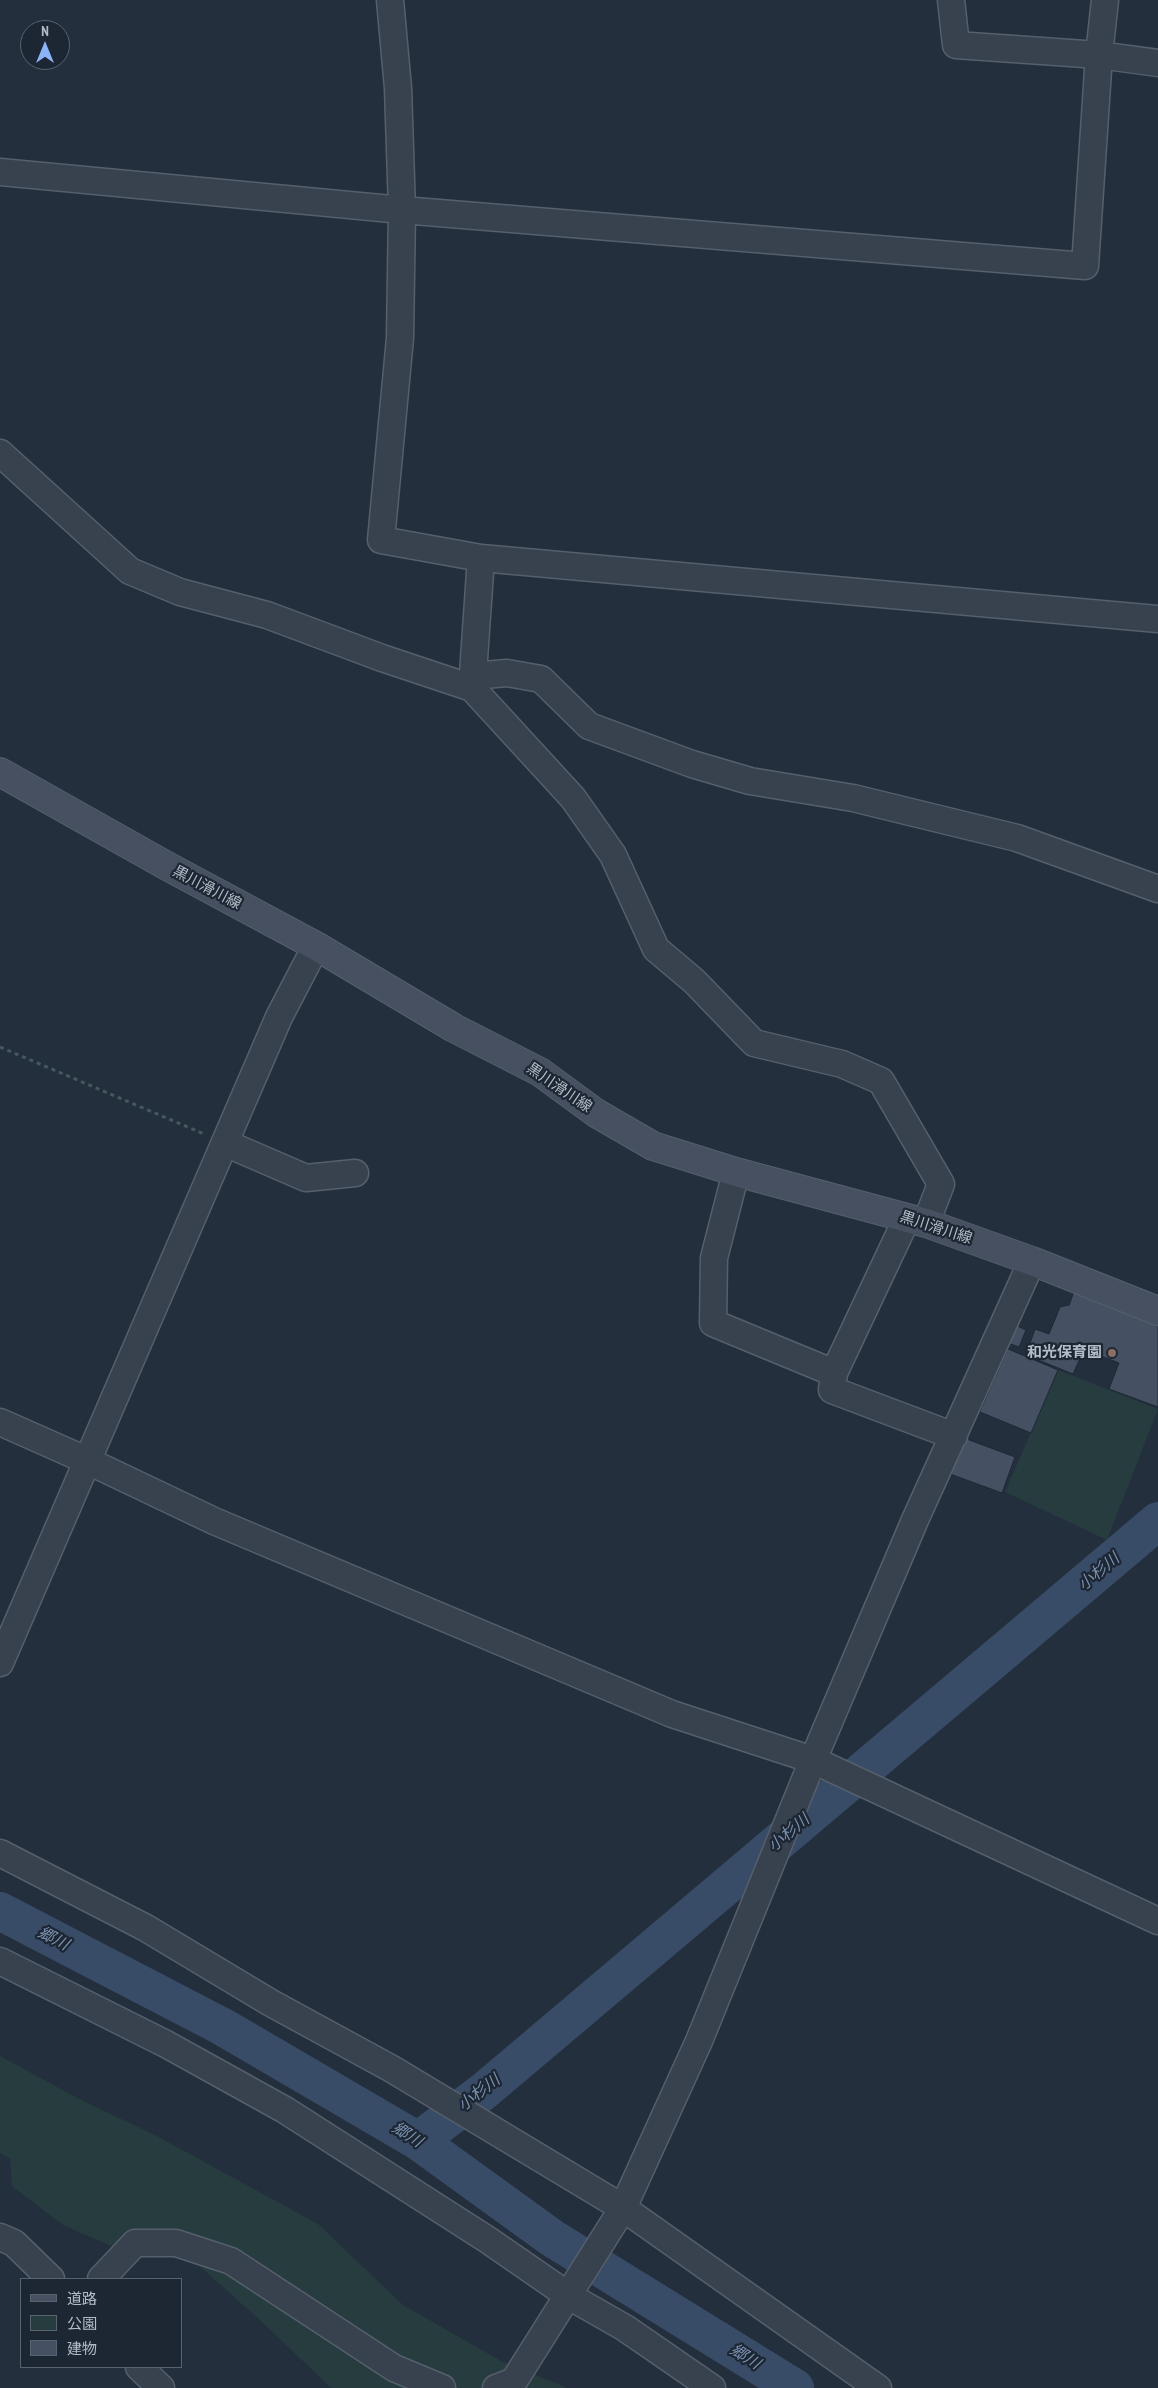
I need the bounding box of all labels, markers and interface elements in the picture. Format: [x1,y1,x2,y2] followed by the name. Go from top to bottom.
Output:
[20,20,70,70] north arrow
[41,22,49,40] text: N
[170,862,244,914] street label: 黒川滑川線
[523,1060,595,1116] street label: 黒川滑川線
[898,1208,974,1248] street label: 黒川滑川線
[1027,1344,1102,1362] place label: 和光保育園
[1106,1347,1118,1359] marker: 和光保育園
[1074,1549,1124,1595] water label: 小杉川
[764,1810,814,1856] water label: 小杉川
[34,1923,72,1955] water label: 郷川
[454,2071,504,2115] water label: 小杉川
[388,2118,426,2152] water label: 郷川
[20,2278,182,2368] legend
[67,2289,97,2308] text: 道路
[67,2314,97,2333] text: 公園
[67,2339,97,2358] text: 建物
[726,2340,764,2374] water label: 郷川

